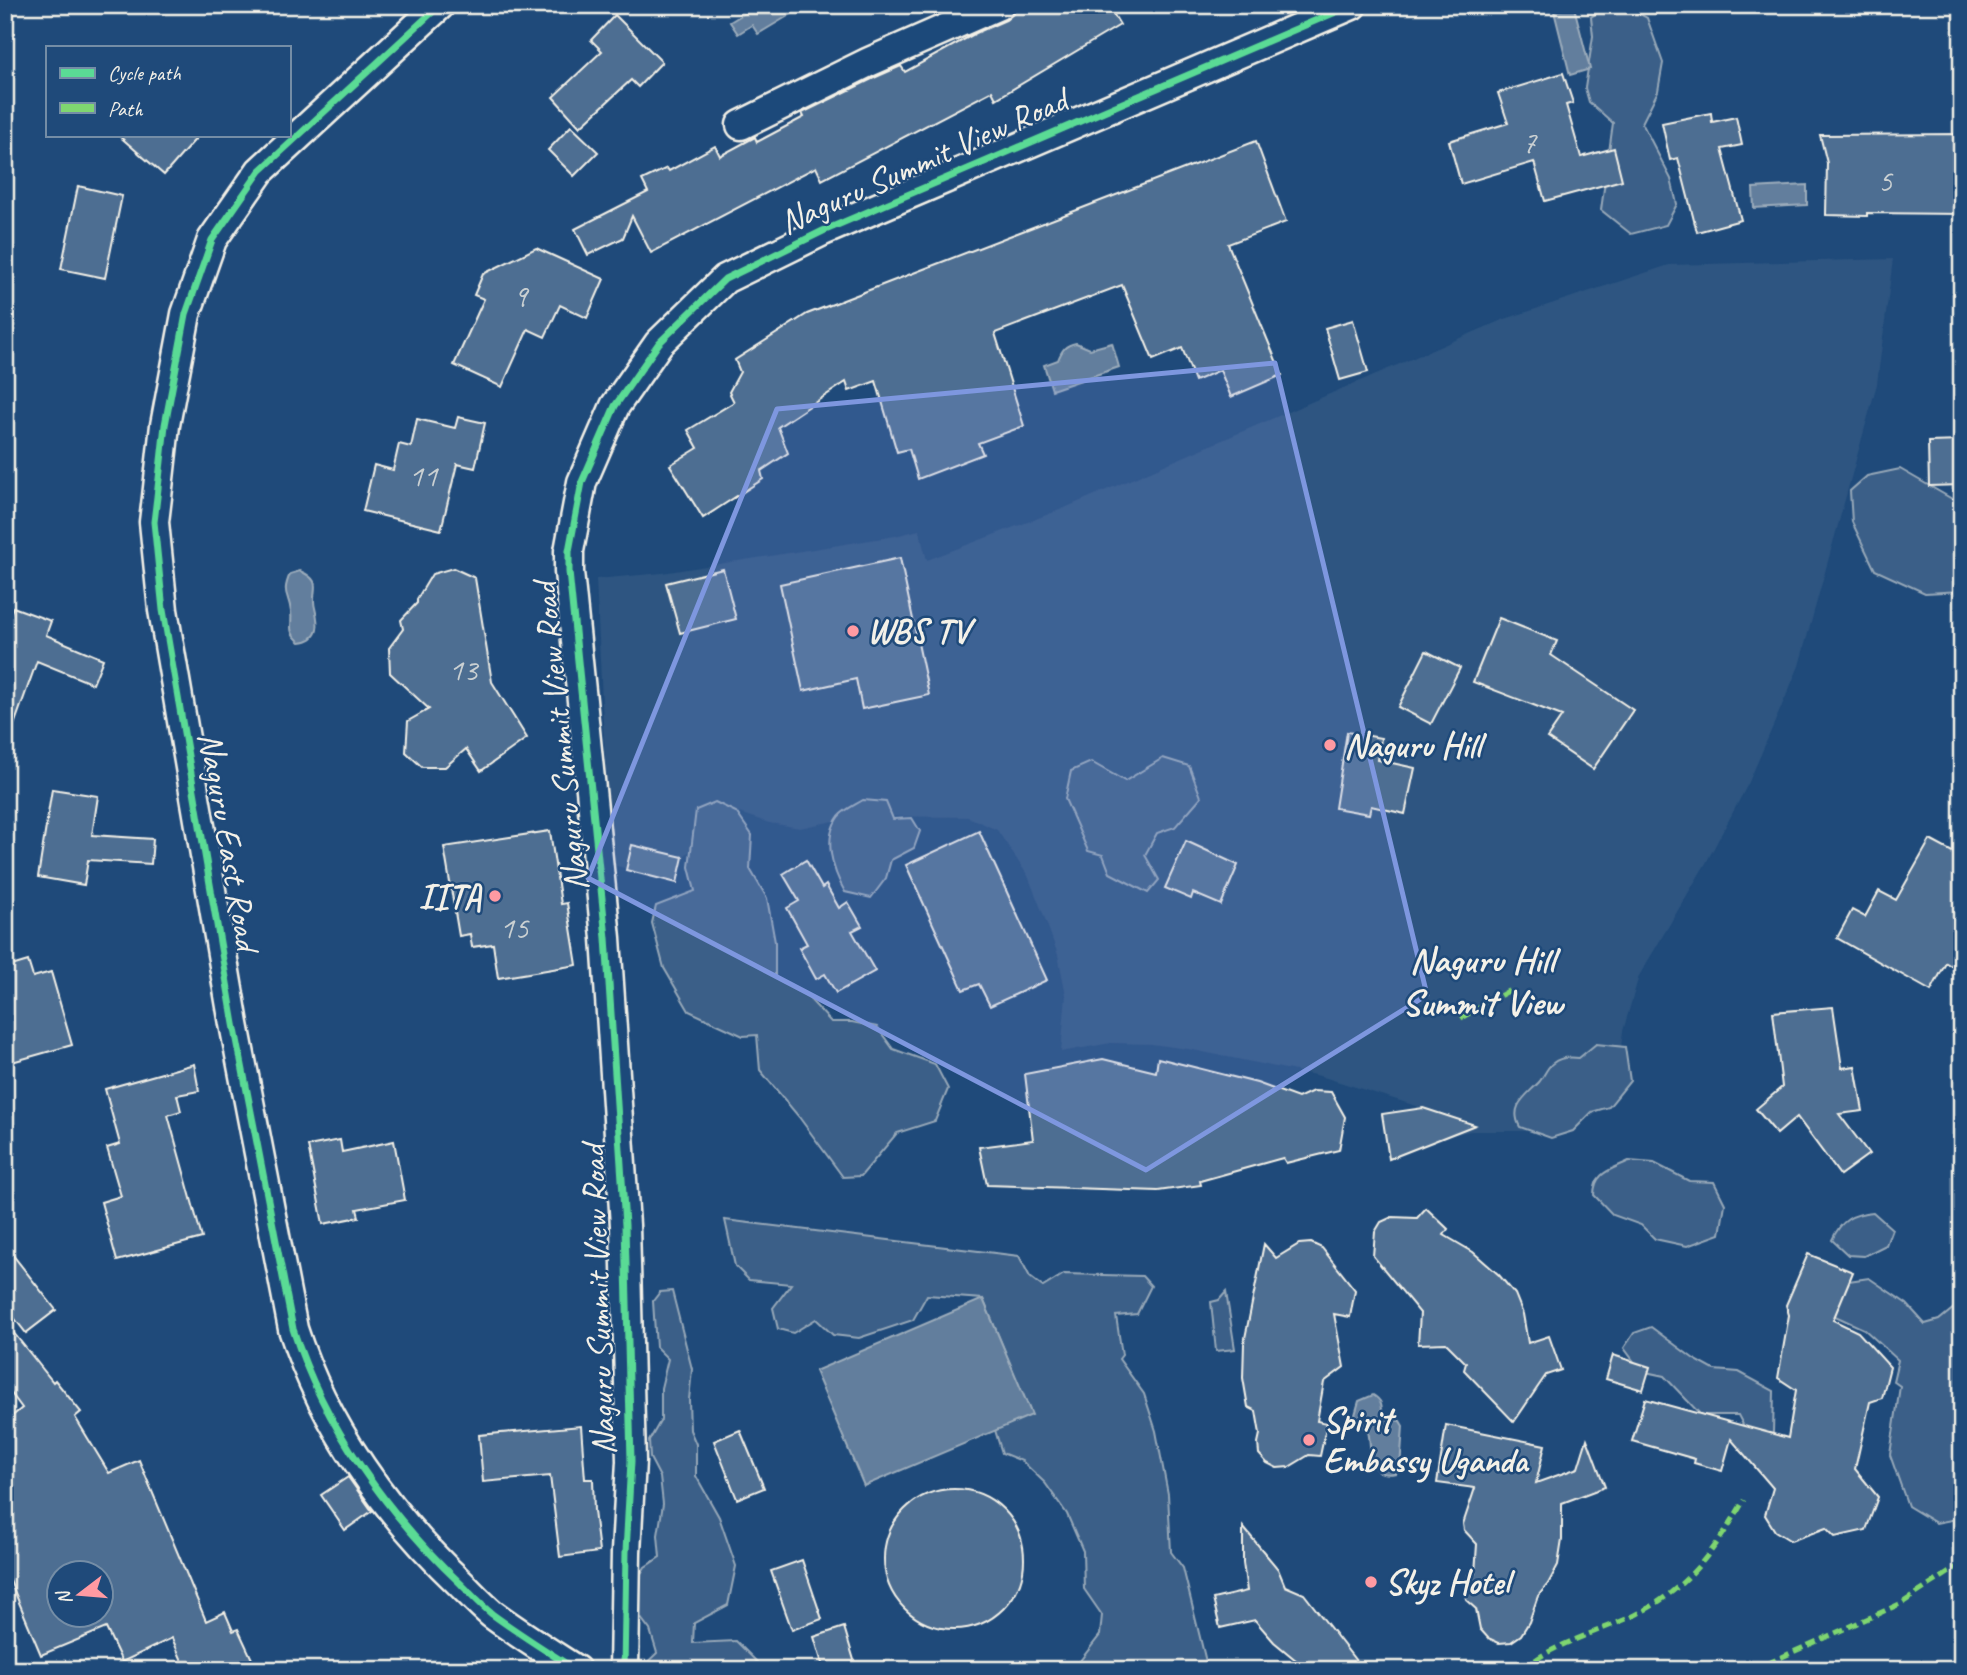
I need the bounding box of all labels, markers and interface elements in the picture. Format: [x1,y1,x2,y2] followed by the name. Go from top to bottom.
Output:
[46,46,290,136] legend
[108,60,181,86] text: Cycle path
[772,75,1079,245] street label: Naguru Summit View Road
[108,96,144,122] text: Path
[1522,122,1538,163] house number: 7
[1878,160,1894,201] house number: 5
[513,275,530,316] house number: 9
[409,455,439,496] house number: 11
[521,575,599,894] street label: Naguru Summit View Road
[867,609,977,654] place label: WBS TV
[845,623,861,639] marker: WBS TV
[449,649,480,690] house number: 13
[1344,723,1488,768] place label: Naguru Hill
[188,729,271,959] street label: Naguru East Road
[1322,737,1338,753] marker: Naguru Hill
[418,874,483,919] place label: IITA
[487,888,503,904] marker: IITA
[500,907,530,948] house number: 15
[1402,936,1566,1026] district label: Naguru Hill Summit View
[570,1139,626,1456] street label: Naguru Summit View Road
[1323,1398,1530,1483] place label: Spirit Embassy Uganda
[1301,1432,1317,1448] marker: Spirit Embassy Uganda
[46,1560,116,1630] north arrow
[1385,1560,1516,1605] place label: Skyz Hotel
[1363,1574,1379,1590] marker: Skyz Hotel
[51,1586,78,1607] text: N

